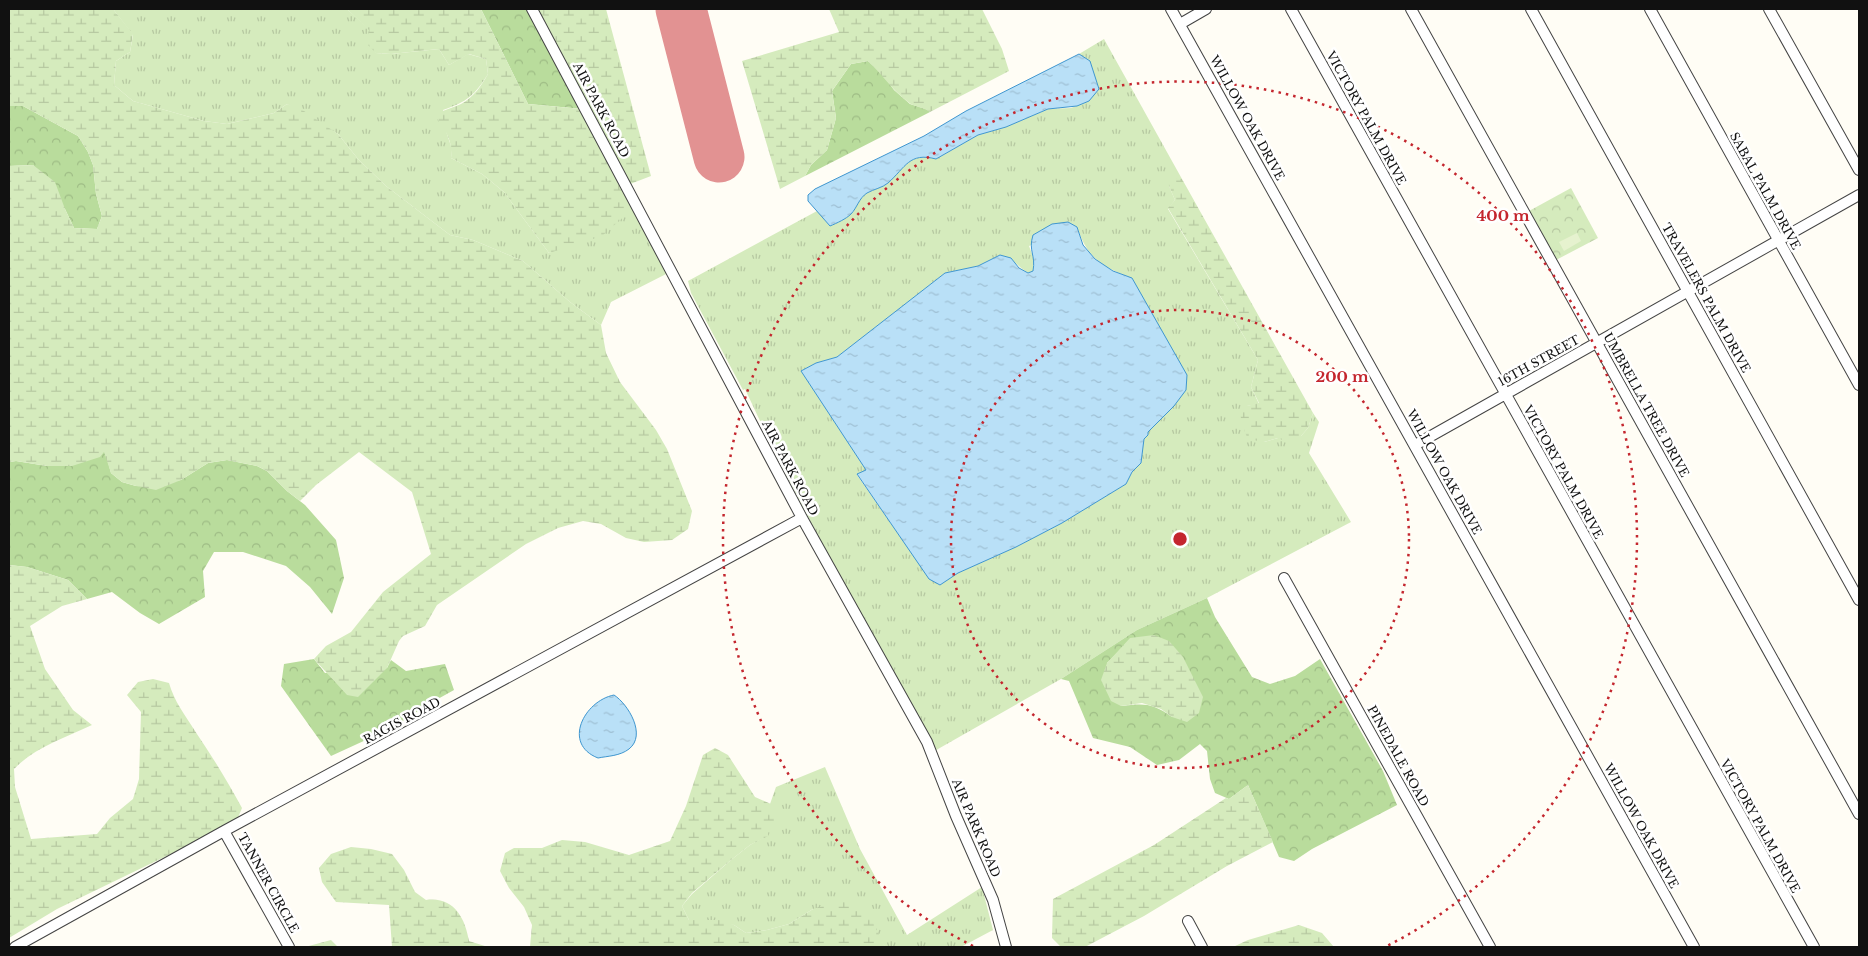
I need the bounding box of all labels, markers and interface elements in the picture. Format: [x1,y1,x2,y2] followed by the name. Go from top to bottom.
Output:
[1323,47,1410,187] street label: VICTORY PALM DRIVE
[1206,52,1288,183] street label: WILLOW OAK DRIVE
[570,59,633,160] street label: AIR PARK ROAD
[1727,129,1804,252] street label: SABAL PALM DRIVE
[1476,206,1530,225] text: 400 m
[1659,220,1754,375] street label: TRAVELERS PALM DRIVE
[1600,330,1693,480] street label: UMBRELLA TREE DRIVE
[1495,332,1583,389] street label: 16TH STREET
[1316,367,1369,386] text: 200 m
[1520,401,1607,541] street label: VICTORY PALM DRIVE
[1403,406,1485,537] street label: WILLOW OAK DRIVE
[759,417,822,518] street label: AIR PARK ROAD
[1171,530,1189,548] centre of rings
[361,694,443,747] street label: RAGIS ROAD
[1364,703,1432,809] street label: PINEDALE ROAD
[1717,755,1804,895] street label: VICTORY PALM DRIVE
[1600,760,1682,891] street label: WILLOW OAK DRIVE
[949,775,1004,879] street label: AIR PARK ROAD
[235,830,302,936] street label: TANNER CIRCLE

